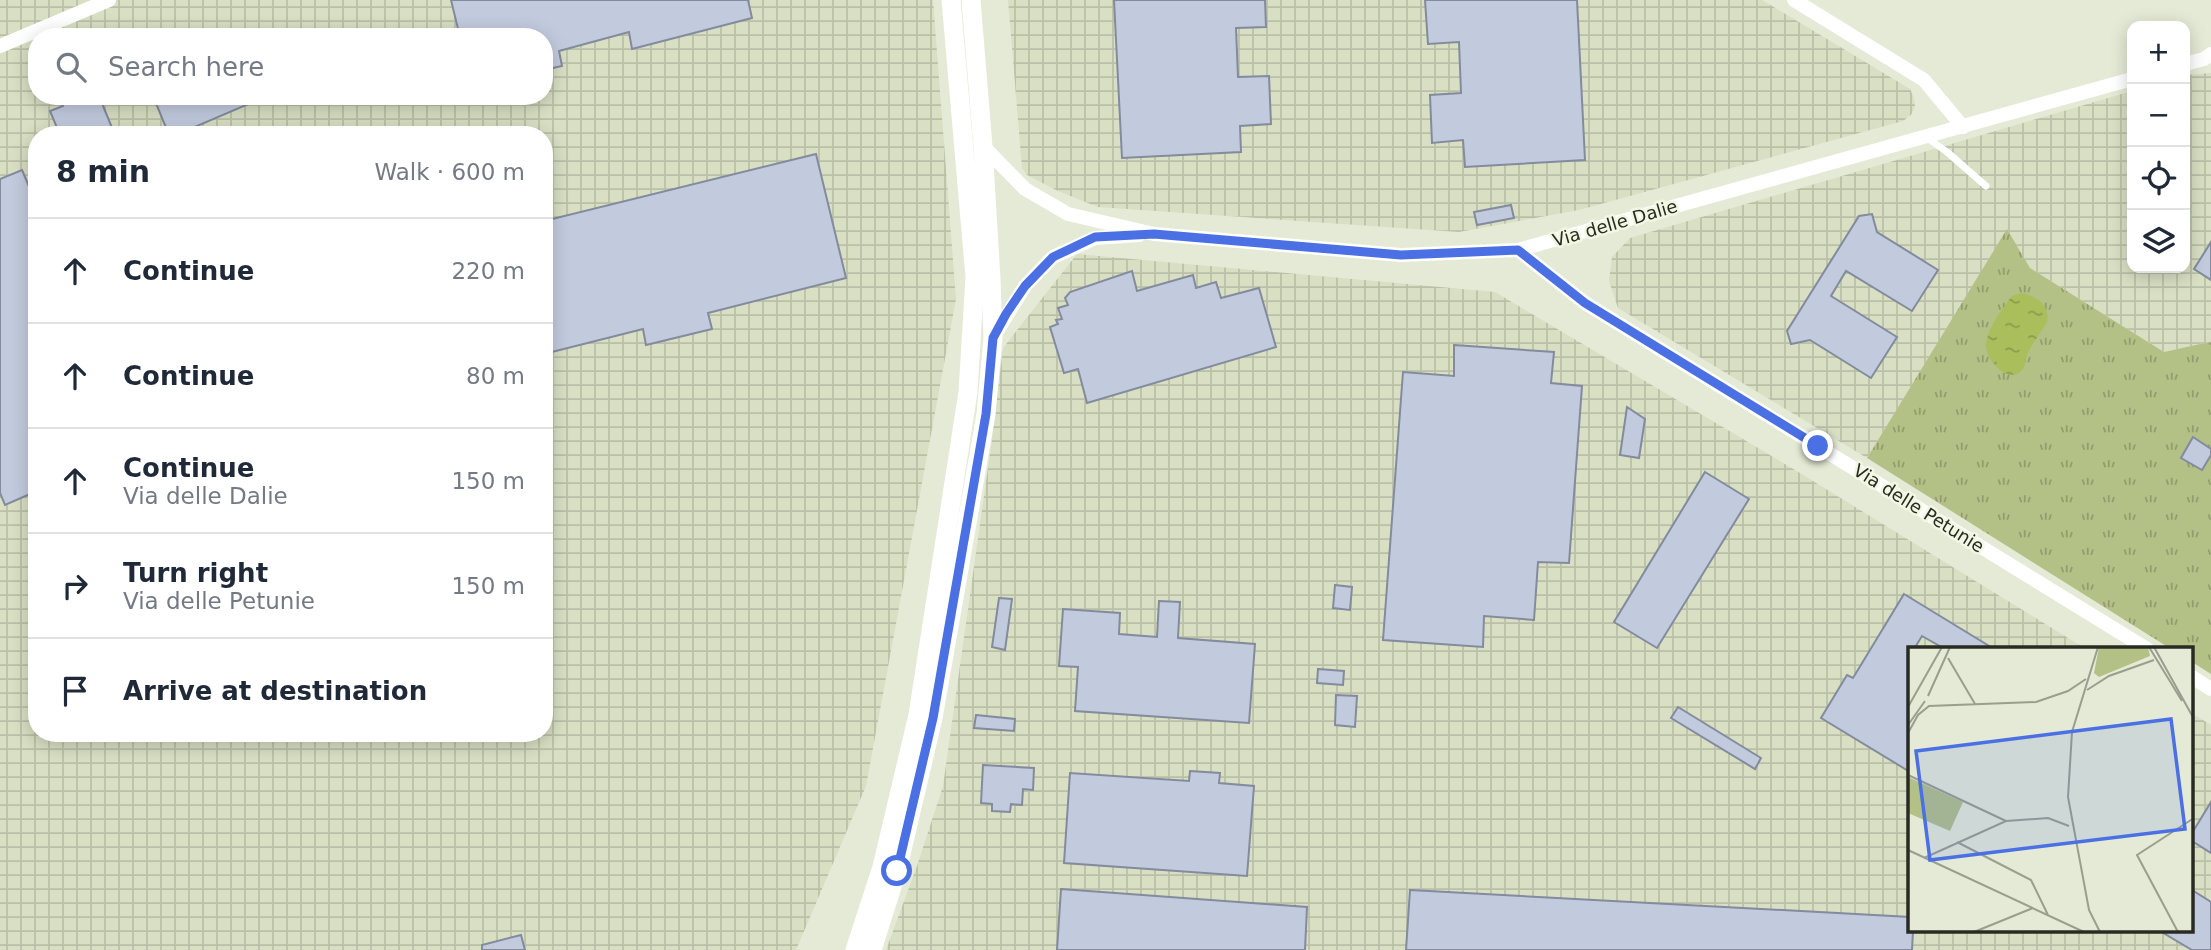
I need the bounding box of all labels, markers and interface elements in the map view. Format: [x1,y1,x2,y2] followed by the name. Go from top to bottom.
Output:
[2127,21,2190,273] map controls
[2127,21,2190,84] button: +
[28,28,553,105] search box
[52,48,90,86] icon: search
[108,52,264,82] text: Search here
[2127,84,2190,147] button: −
[2127,147,2190,210] button: locate
[56,154,150,189] text: 8 min
[374,159,525,185] text: Walk · 600 m
[1550,195,1680,251] street label: Via delle Dalie
[2127,210,2190,273] button: layers
[56,252,94,290] icon: ahead
[123,256,254,286] text: Continue
[451,258,525,284] text: 220 m
[56,357,94,395] icon: ahead
[123,361,254,391] text: Continue
[466,363,525,389] text: 80 m
[1802,430,1833,461] route end
[123,453,254,483] text: Continue
[1850,459,1988,557] street label: Via delle Petunie
[56,462,94,500] icon: ahead
[451,468,525,494] text: 150 m
[123,483,288,509] text: Via delle Dalie
[123,558,268,588] text: Turn right
[56,567,94,605] icon: right
[451,573,525,599] text: 150 m
[123,588,315,614] text: Via delle Petunie
[1908,647,2194,932] inset map
[56,672,94,710] icon: arrive
[123,676,427,706] text: Arrive at destination
[881,855,912,886] route start

